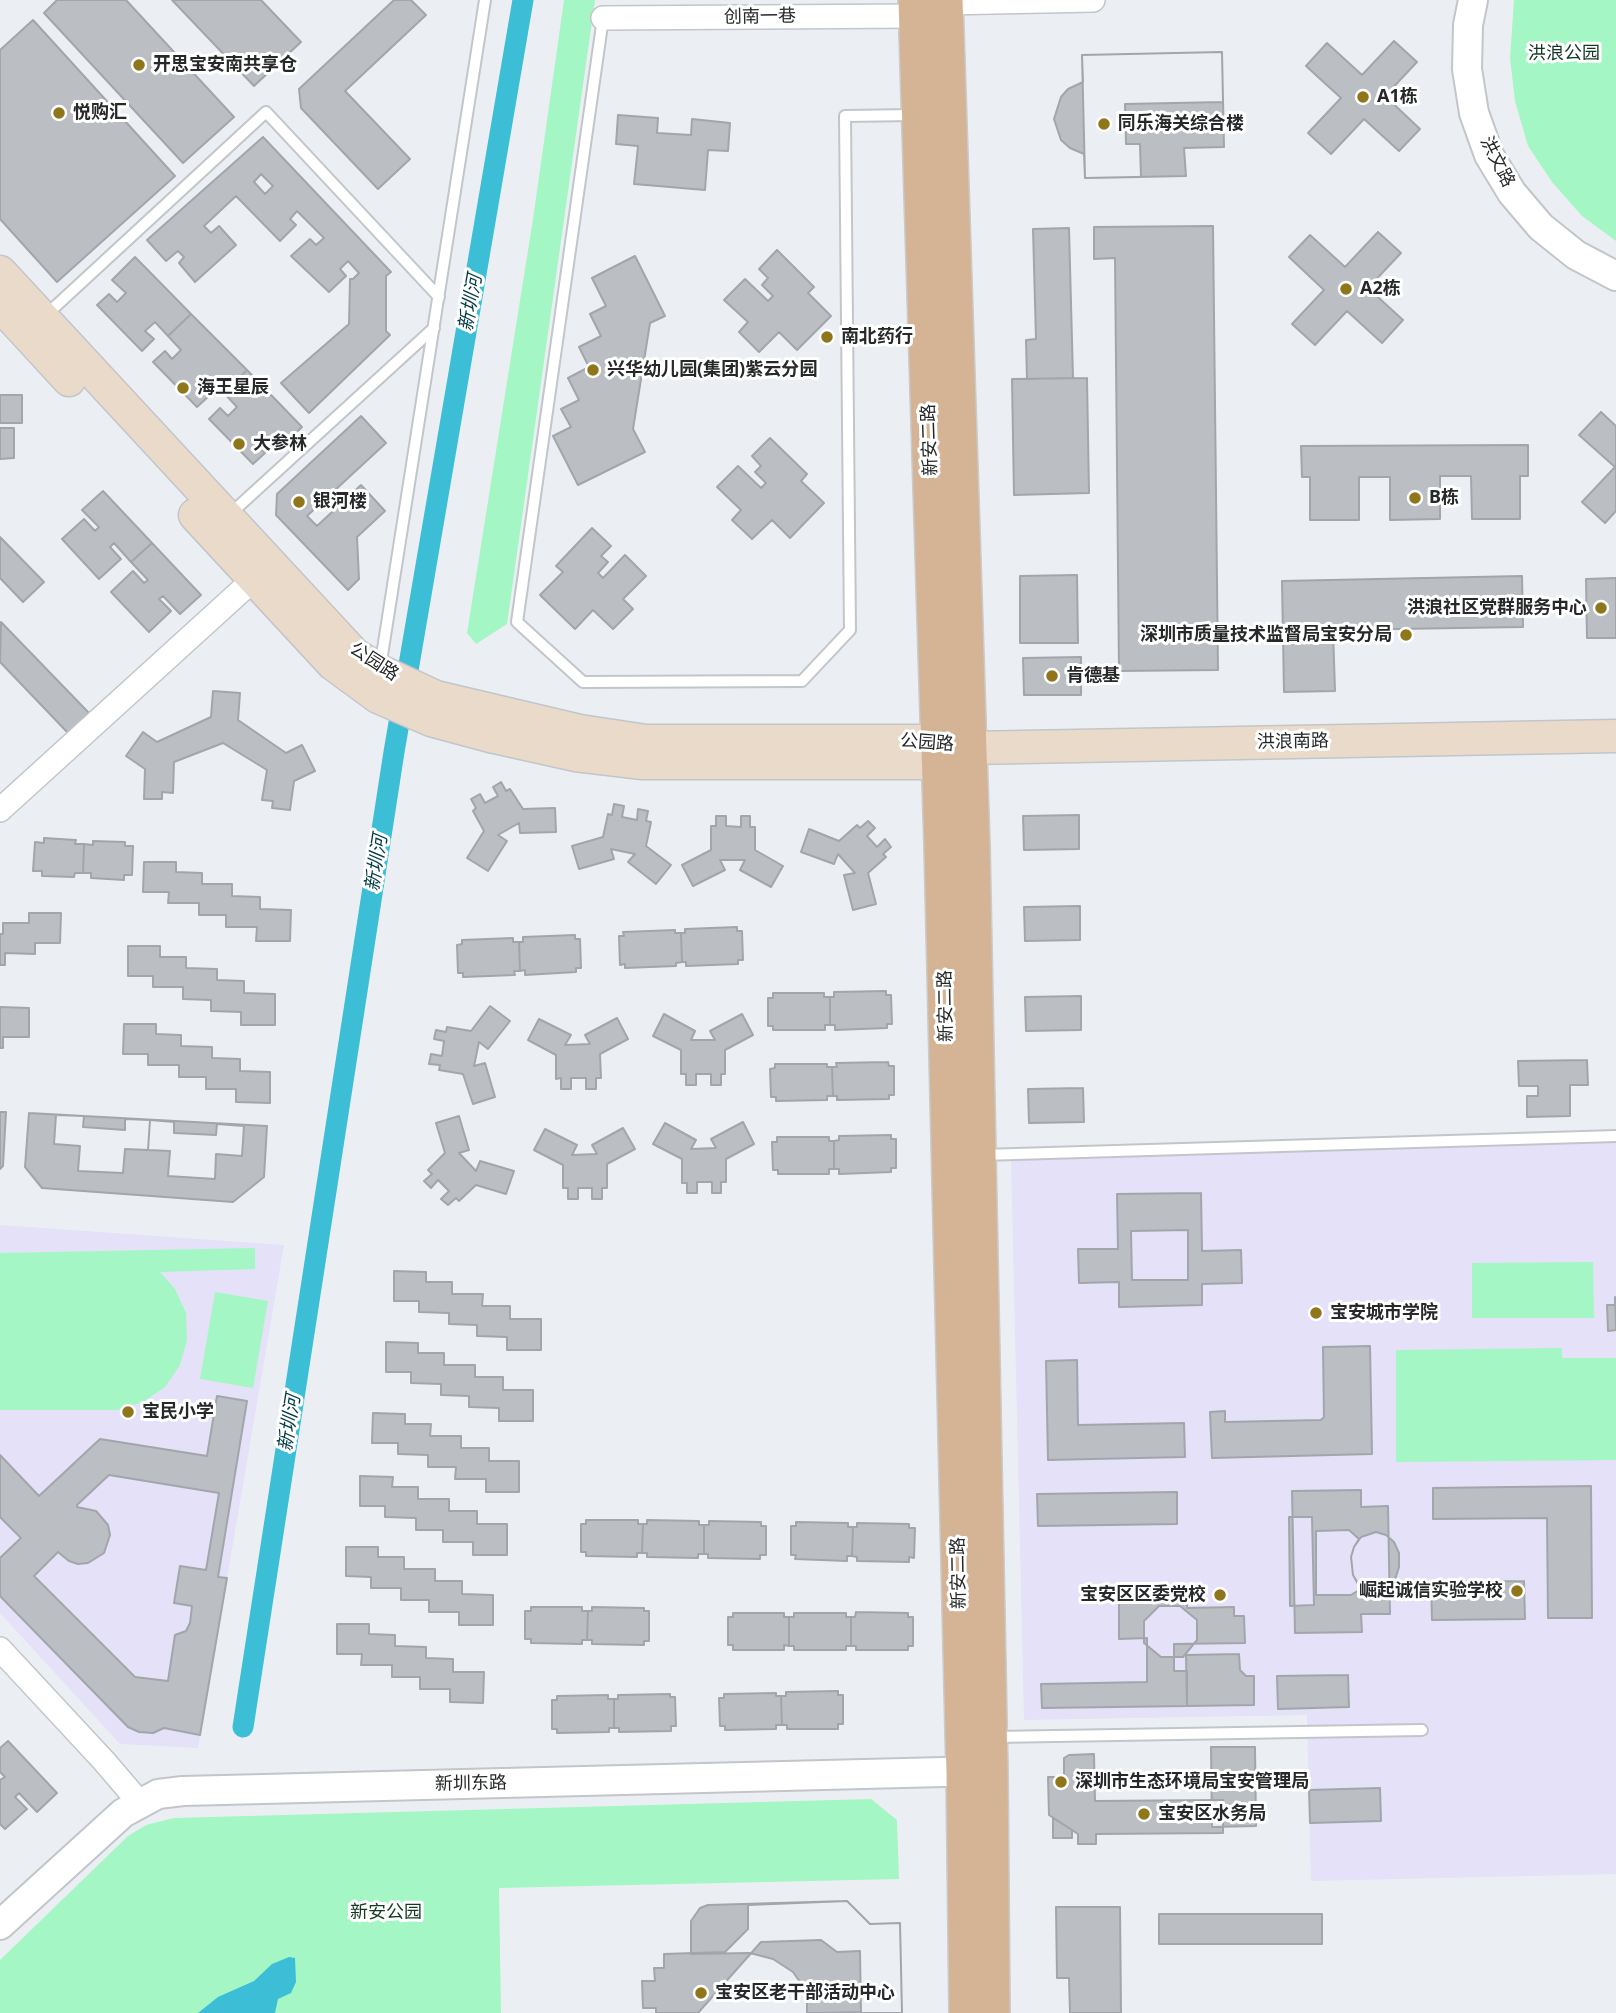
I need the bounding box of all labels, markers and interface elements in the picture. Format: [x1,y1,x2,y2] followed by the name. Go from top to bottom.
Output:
[724,6,796,28] street label: 创南一巷
[1528,43,1600,65] park label: 洪浪公园
[153,54,297,76] place label: 开思宝安南共享仓
[131,57,147,73] marker: 开思宝安南共享仓
[1377,86,1418,108] place label: A1栋
[1355,89,1371,105] marker: A1栋
[73,102,127,124] place label: 悦购汇
[51,105,67,121] marker: 悦购汇
[1118,113,1244,135] place label: 同乐海关综合楼
[1096,116,1112,132] marker: 同乐海关综合楼
[1475,133,1519,191] street label: 洪文路
[455,273,487,333] water label: 新圳河
[1360,278,1401,300] place label: A2栋
[1338,281,1354,297] marker: A2栋
[841,326,913,348] place label: 南北药行
[819,329,835,345] marker: 南北药行
[607,359,817,381] place label: 兴华幼儿园(集团)紫云分园
[585,362,601,378] marker: 兴华幼儿园(集团)紫云分园
[197,377,269,399] place label: 海王星辰
[175,380,191,396] marker: 海王星辰
[918,404,942,476] street label: 新安二路
[253,433,307,455] place label: 大参林
[231,436,247,452] marker: 大参林
[1429,487,1459,509] place label: B栋
[1407,490,1423,506] marker: B栋
[313,491,367,513] place label: 银河楼
[291,494,307,510] marker: 银河楼
[1407,597,1587,619] place label: 洪浪社区党群服务中心
[1593,600,1609,616] marker: 洪浪社区党群服务中心
[1140,624,1392,646] place label: 深圳市质量技术监督局宝安分局
[1398,627,1414,643] marker: 深圳市质量技术监督局宝安分局
[345,638,403,686] street label: 公园路
[1066,665,1120,687] place label: 肯德基
[1044,668,1060,684] marker: 肯德基
[899,730,955,756] street label: 公园路
[1257,731,1329,753] street label: 洪浪南路
[361,833,393,893] water label: 新圳河
[935,970,957,1042] street label: 新安二路
[1330,1302,1438,1324] place label: 宝安城市学院
[1308,1305,1324,1321] marker: 宝安城市学院
[274,1393,306,1453] water label: 新圳河
[142,1401,214,1423] place label: 宝民小学
[120,1404,136,1420] marker: 宝民小学
[948,1537,970,1609] street label: 新安二路
[1359,1580,1503,1602] place label: 崛起诚信实验学校
[1509,1583,1525,1599] marker: 崛起诚信实验学校
[1080,1584,1206,1606] place label: 宝安区区委党校
[1212,1587,1228,1603] marker: 宝安区区委党校
[1075,1771,1309,1793] place label: 深圳市生态环境局宝安管理局
[435,1773,507,1795] street label: 新圳东路
[1053,1774,1069,1790] marker: 深圳市生态环境局宝安管理局
[1158,1803,1266,1825] place label: 宝安区水务局
[1136,1806,1152,1822] marker: 宝安区水务局
[350,1902,422,1924] park label: 新安公园
[715,1982,895,2004] place label: 宝安区老干部活动中心
[693,1985,709,2001] marker: 宝安区老干部活动中心

